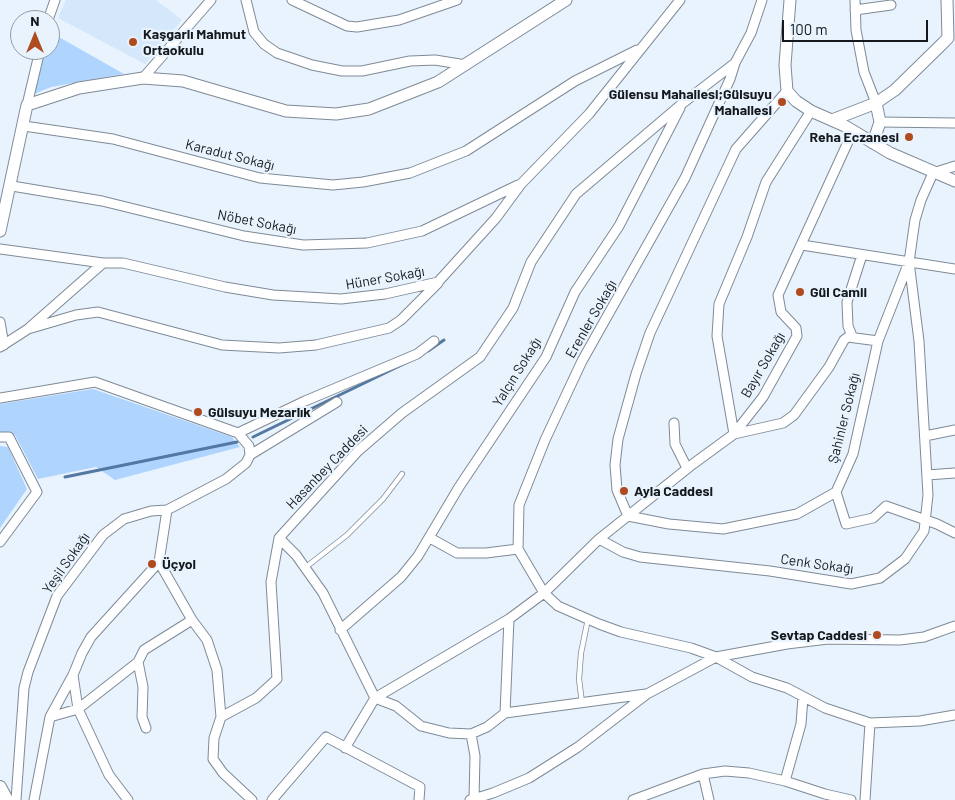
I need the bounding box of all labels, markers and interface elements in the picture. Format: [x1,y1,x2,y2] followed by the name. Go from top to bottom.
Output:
[10,10,60,60] north arrow
[785,10,931,42] scale bar
[30,12,40,29] text: N
[790,20,828,38] text: 100 m
[143,26,246,58] place label: Kaşgarlı Mahmut Ortaokulu
[127,36,139,48] marker: Kaşgarlı Mahmut Ortaokulu
[609,86,772,118] place label: Gülensu Mahallesi;Gülsuyu Mahallesi
[776,96,788,108] marker: Gülensu Mahallesi;Gülsuyu Mahallesi
[810,129,899,145] place label: Reha Eczanesi
[903,131,915,143] marker: Reha Eczanesi
[184,136,276,174] street label: Karadut Sokağı
[216,206,298,238] street label: Nöbet Sokağı
[344,263,426,293] street label: Hüner Sokağı
[562,277,620,361] street label: Erenler Sokağı
[810,284,867,300] place label: Gül Camii
[794,286,806,298] marker: Gül Camii
[737,329,789,401] street label: Bayır Sokağı
[489,334,545,410] street label: Yalçın Sokağı
[825,371,863,465] street label: Şahinler Sokağı
[208,404,311,420] place label: Gülsuyu Mezarlık
[192,406,204,418] marker: Gülsuyu Mezarlık
[283,421,371,513] street label: Hasanbey Caddesi
[634,483,713,499] place label: Ayla Caddesi
[618,485,630,497] marker: Ayla Caddesi
[39,529,93,597] street label: Yeşil Sokağı
[779,551,855,577] street label: Cenk Sokağı
[162,556,196,572] place label: Üçyol
[146,558,158,570] marker: Üçyol
[771,627,867,643] place label: Sevtap Caddesi
[871,629,883,641] marker: Sevtap Caddesi

